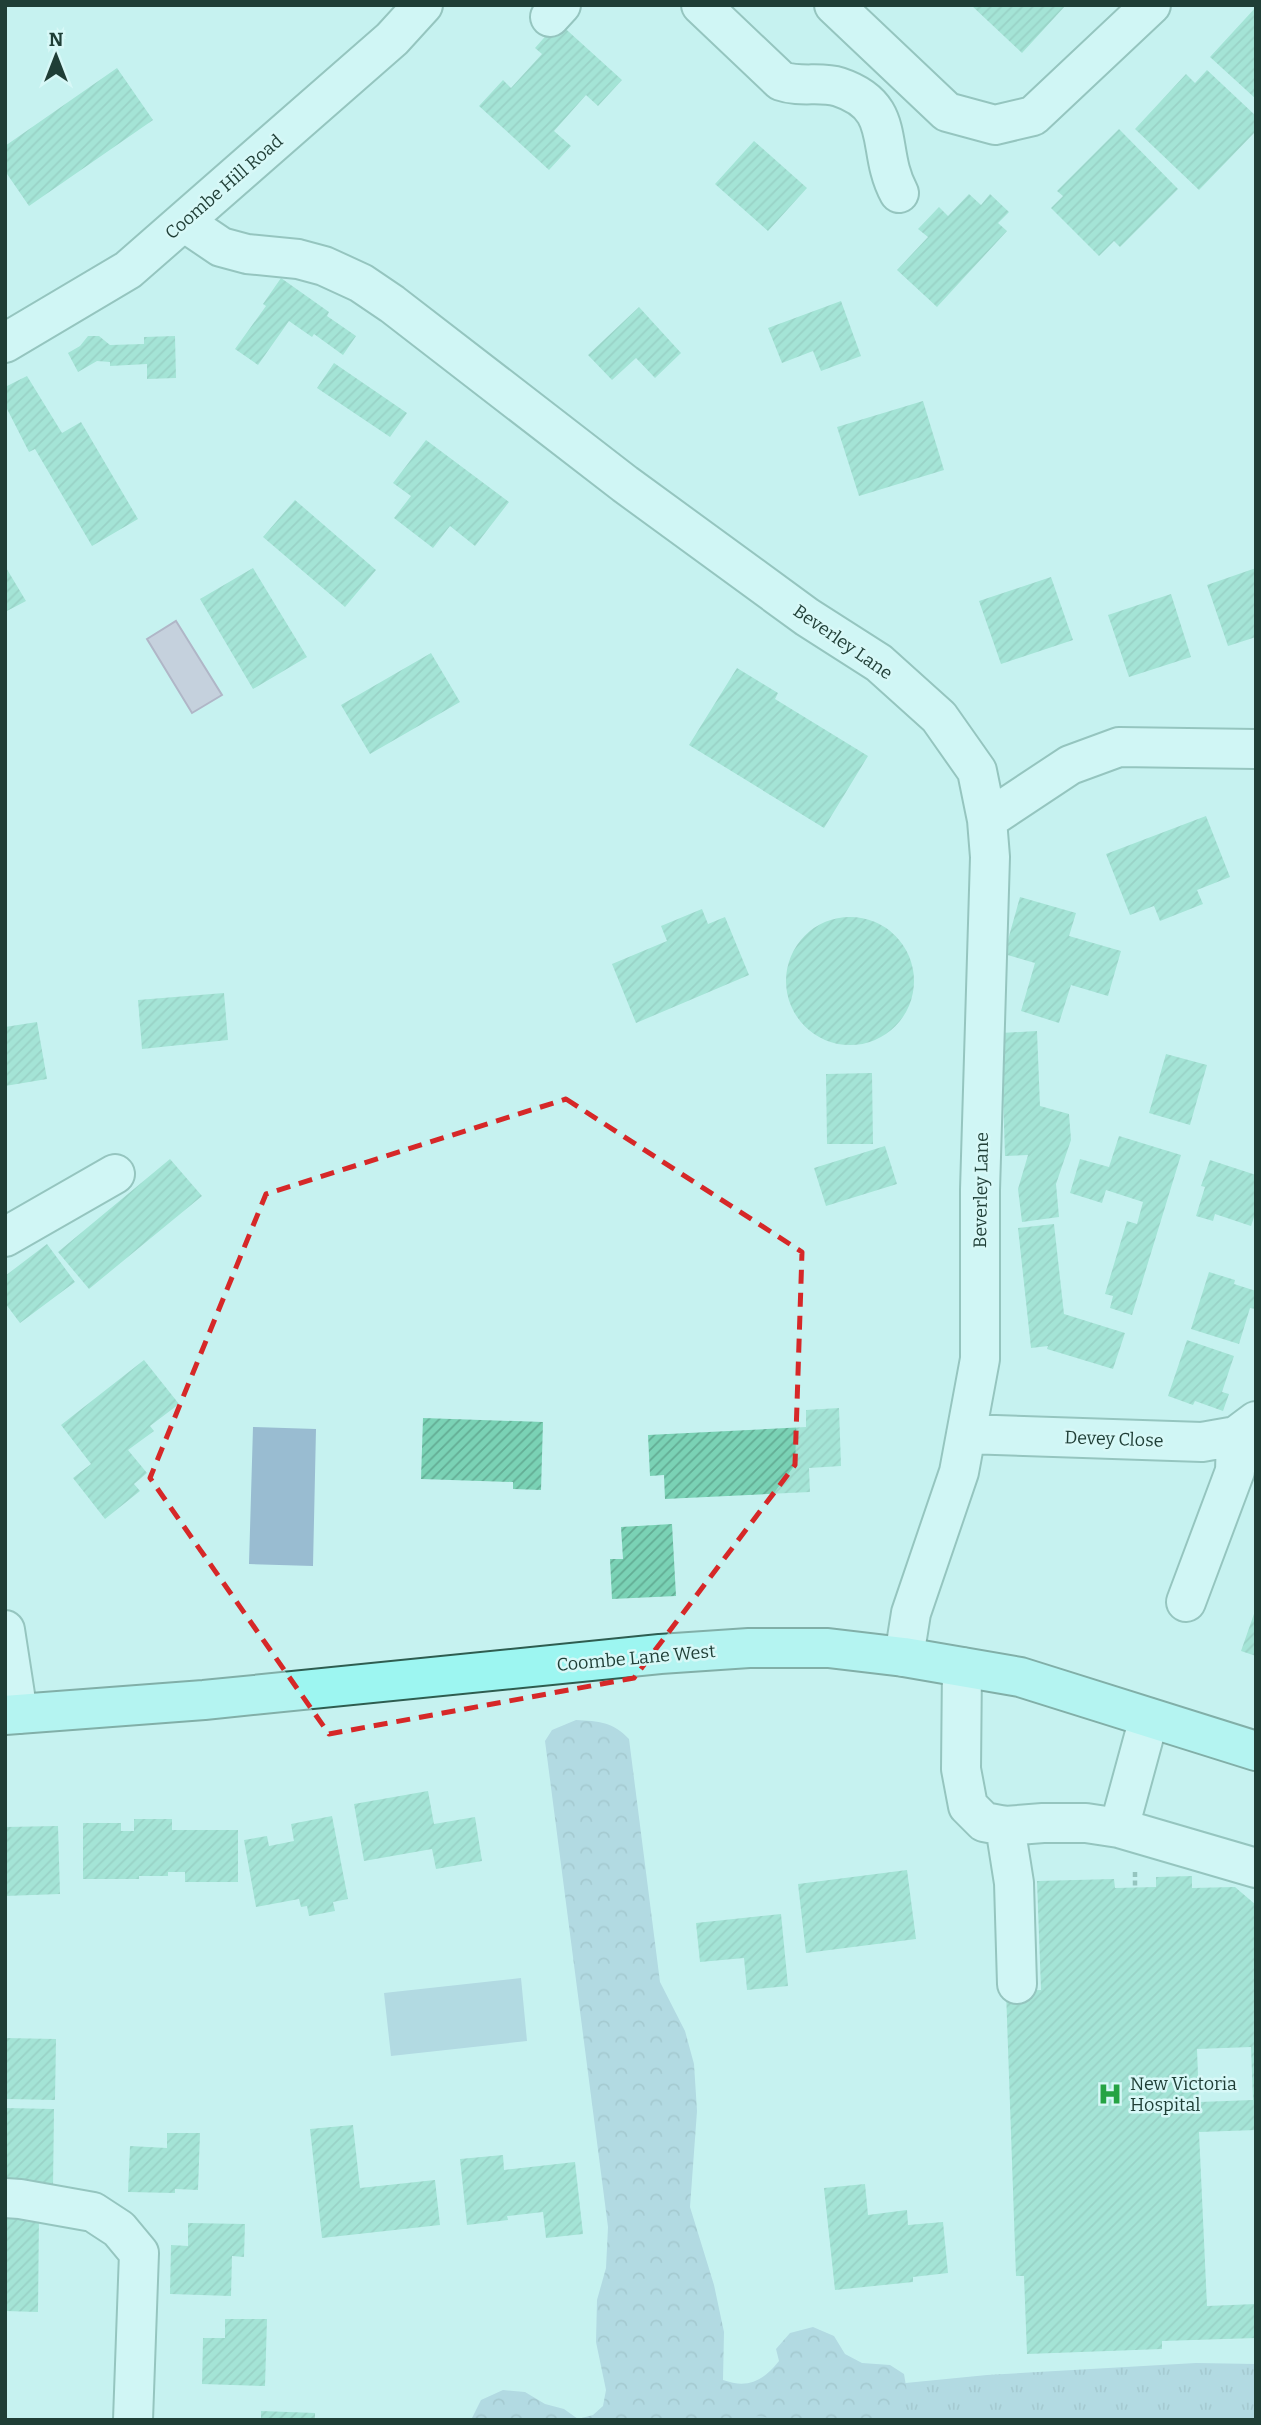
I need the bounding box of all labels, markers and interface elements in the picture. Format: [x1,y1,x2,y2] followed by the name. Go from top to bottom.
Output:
[21,21,91,91] north arrow
[49,28,64,51] text: N
[161,130,288,244] street label: Coombe Hill Road
[789,600,897,684] street label: Beverley Lane
[969,1132,993,1248] street label: Beverley Lane
[1064,1426,1164,1452] street label: Devey Close
[556,1640,717,1676] street label: Coombe Lane West
[1130,2073,1237,2116] place label: New Victoria Hospital
[1096,2080,1124,2108] hospital icon: New Victoria Hospital

